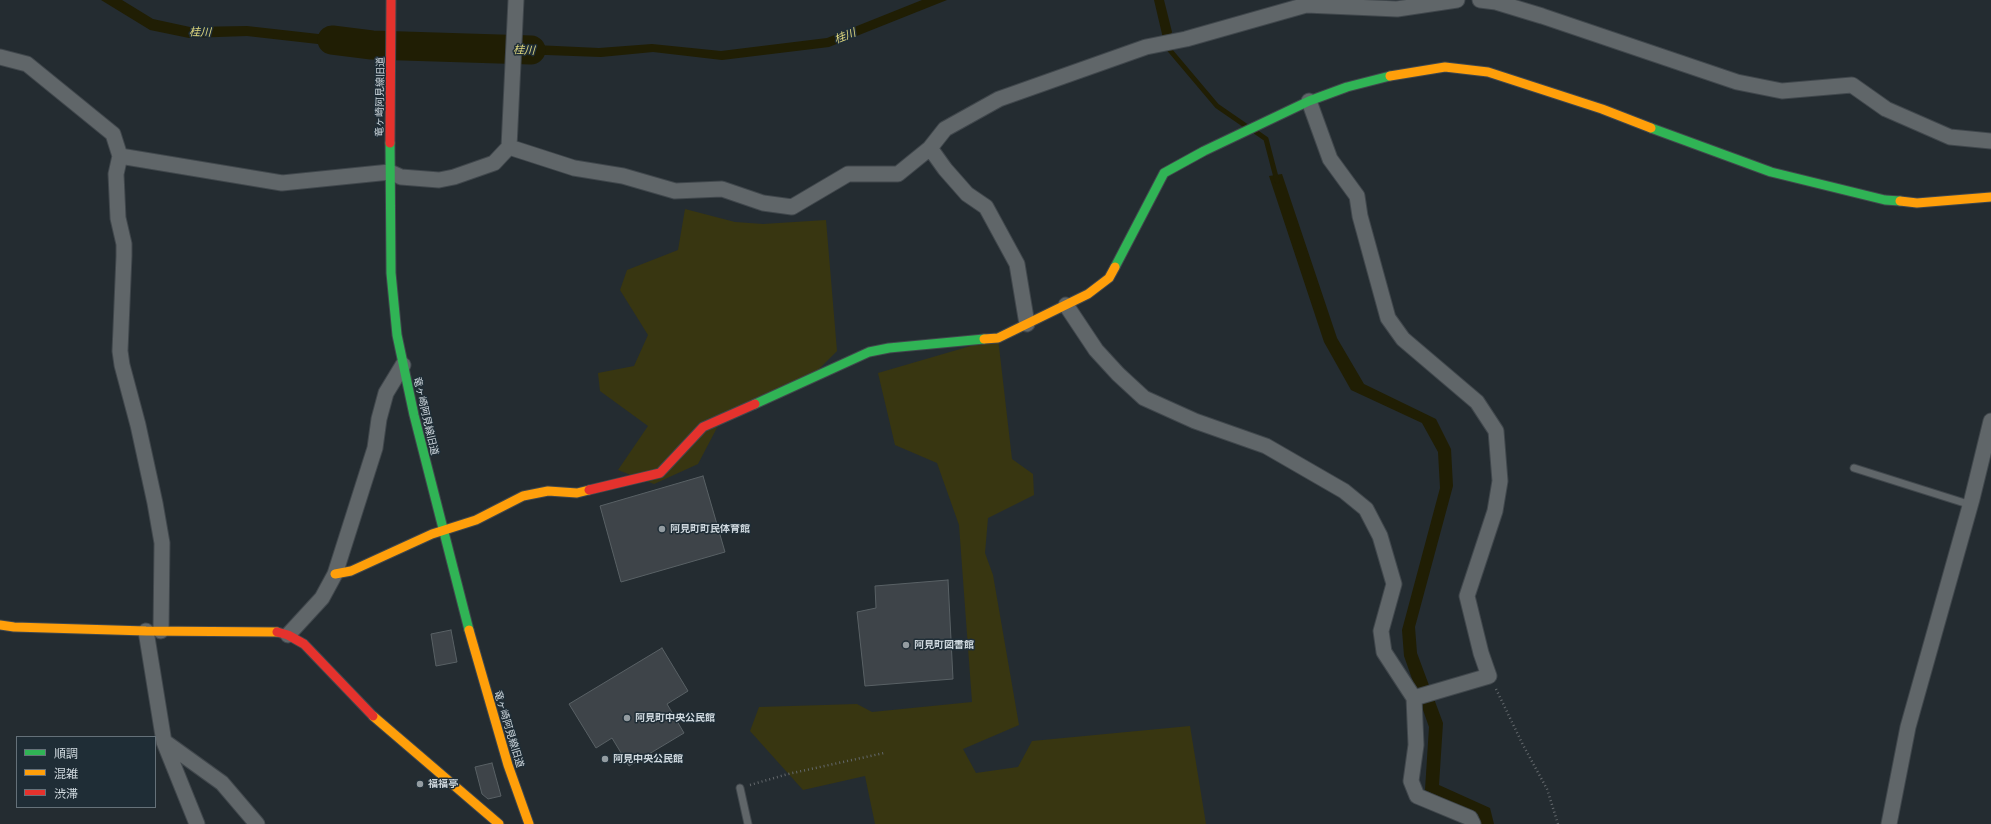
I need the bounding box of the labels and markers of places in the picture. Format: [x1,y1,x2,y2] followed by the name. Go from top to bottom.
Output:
[670,523,750,535] place label: 阿見町町民体育館
[657,524,667,534] marker: 阿見町町民体育館
[914,639,974,651] place label: 阿見町図書館
[901,640,911,650] marker: 阿見町図書館
[635,712,715,724] place label: 阿見町中央公民館
[622,713,632,723] marker: 阿見町中央公民館
[613,753,683,765] place label: 阿見中央公民館
[600,754,610,764] marker: 阿見中央公民館
[428,778,458,790] place label: 福福亭
[415,779,425,789] marker: 福福亭

